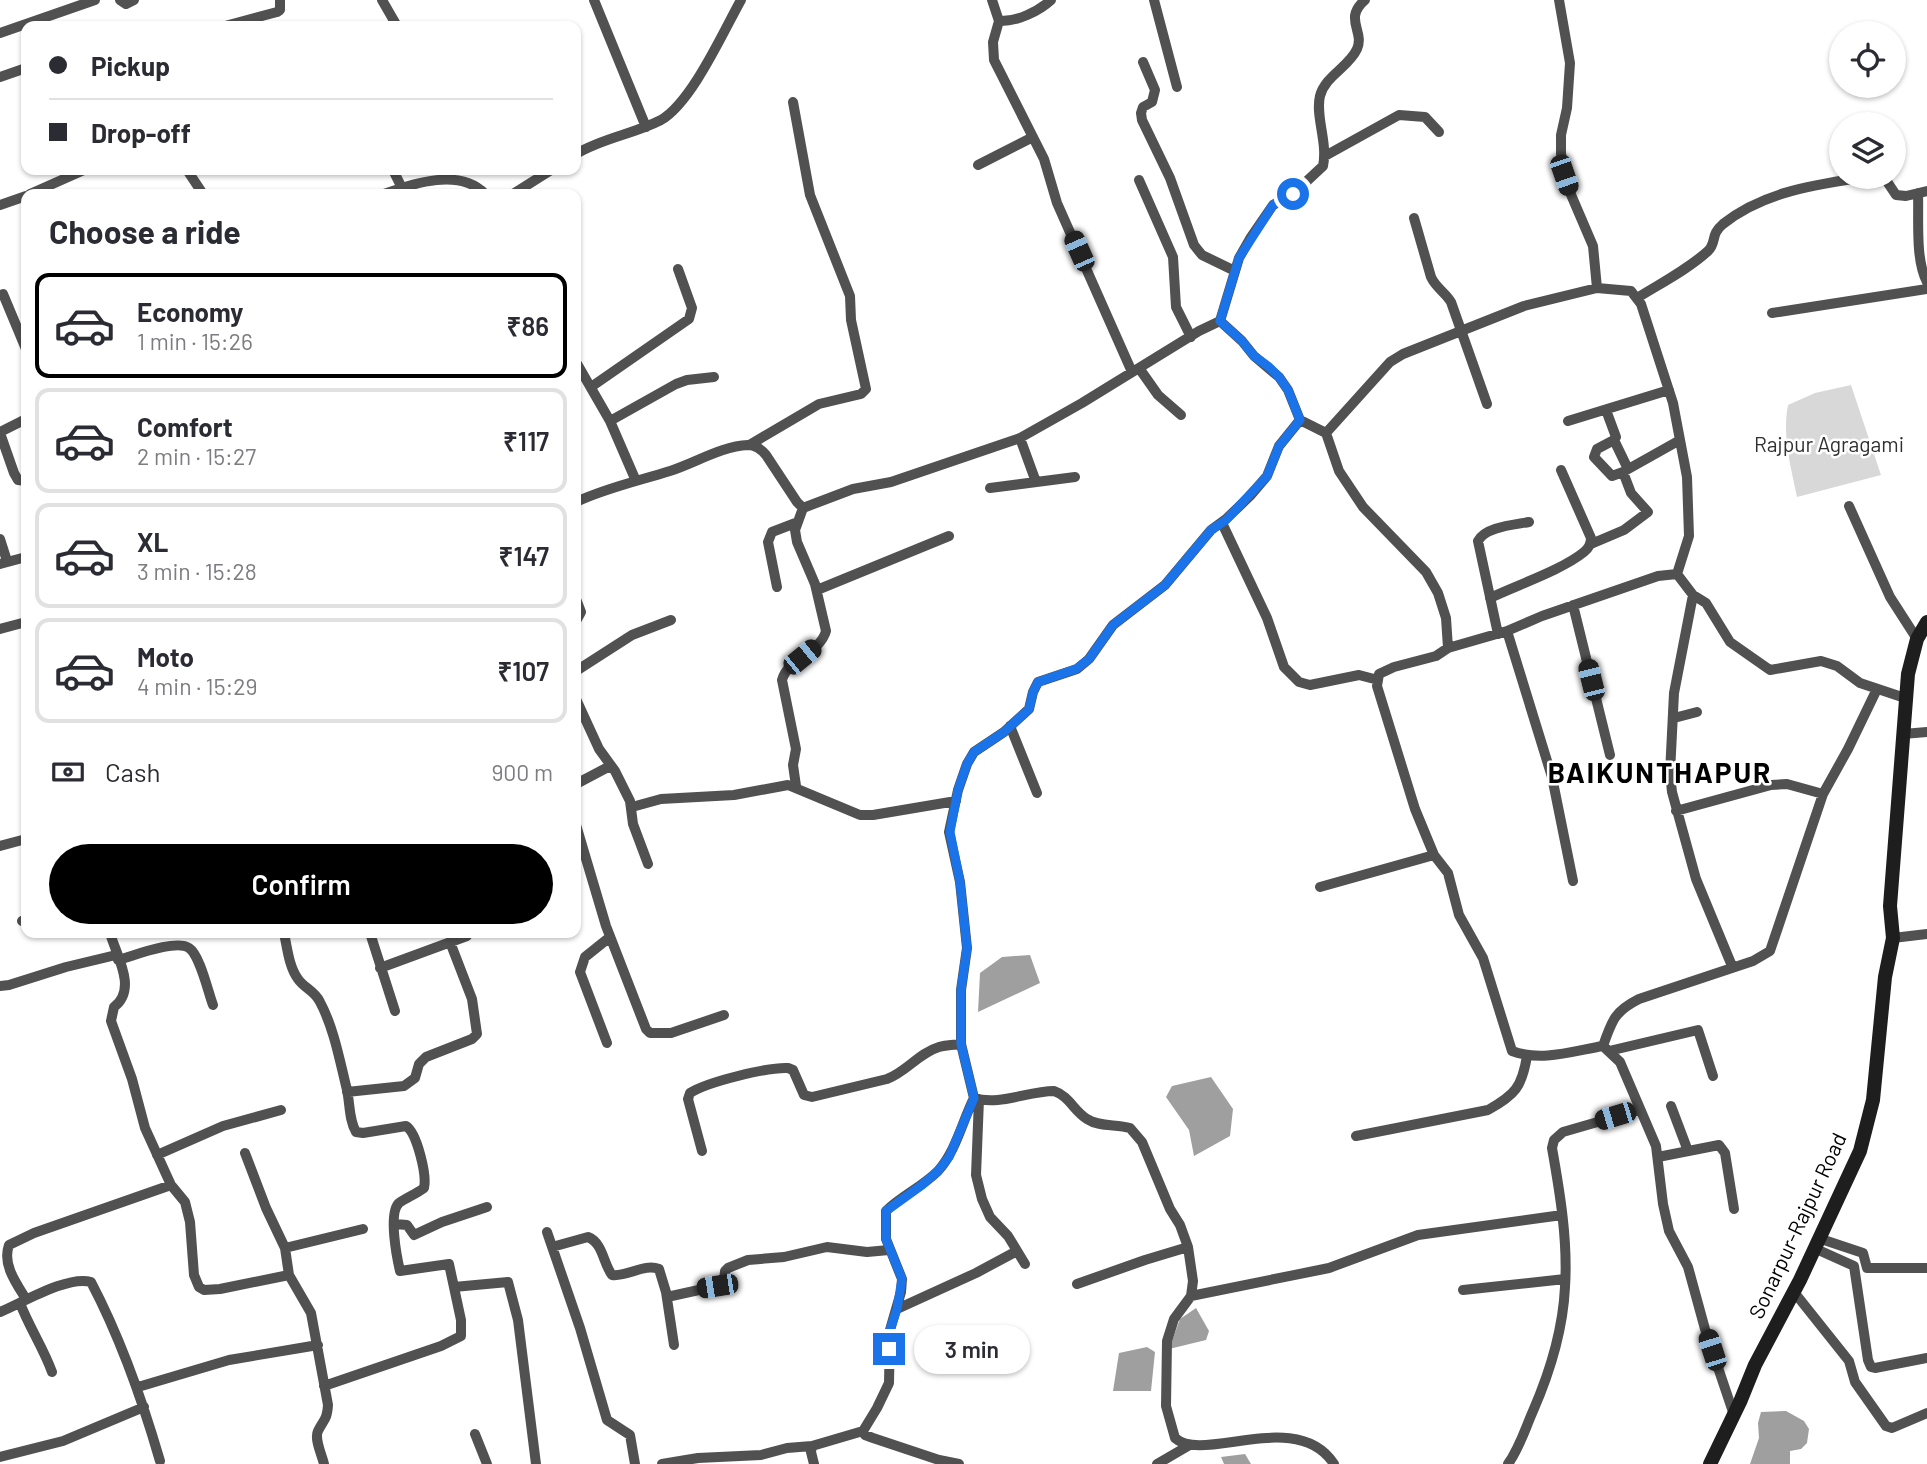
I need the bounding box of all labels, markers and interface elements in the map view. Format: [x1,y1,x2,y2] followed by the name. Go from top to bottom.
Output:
[1829,21,1906,189] map controls
[1829,21,1906,98] button: locate
[91,50,170,81] text: Pickup
[1829,112,1906,189] button: layers
[91,117,191,148] text: Drop-off
[1548,152,1581,198] car
[1277,178,1309,210] route start
[49,212,241,250] text: Choose a ride
[1061,228,1098,274] car
[53,294,116,357] icon: car
[137,296,243,327] text: Economy
[507,310,549,341] text: ₹86
[137,327,253,355] text: 1 min · 15:26
[53,409,116,472] icon: car
[137,411,233,442] text: Comfort
[503,425,549,456] text: ₹117
[1754,431,1904,456] park label: Rajpur Agragami
[137,442,256,470] text: 2 min · 15:27
[53,524,116,587] icon: car
[137,526,168,557] text: XL
[499,540,549,571] text: ₹147
[137,557,257,585] text: 3 min · 15:28
[780,636,825,678] car
[53,639,116,702] icon: car
[137,641,194,672] text: Moto
[497,655,549,686] text: ₹107
[1576,657,1607,703] car
[137,672,258,700] text: 4 min · 15:29
[49,753,87,791] icon: cash
[1548,755,1772,789] district label: BAIKUNTHAPUR
[105,756,160,787] text: Cash
[491,758,553,786] text: 900 m
[49,844,553,924] button: Confirm
[1592,1100,1639,1132] car
[1743,1129,1851,1322] street label: Sonarpur-Rajpur Road
[695,1272,740,1300] car
[914,1324,1029,1374] callout: 3 min
[1696,1327,1729,1373] car
[873,1333,905,1365] route end
[945,1335,999,1363] text: 3 min

